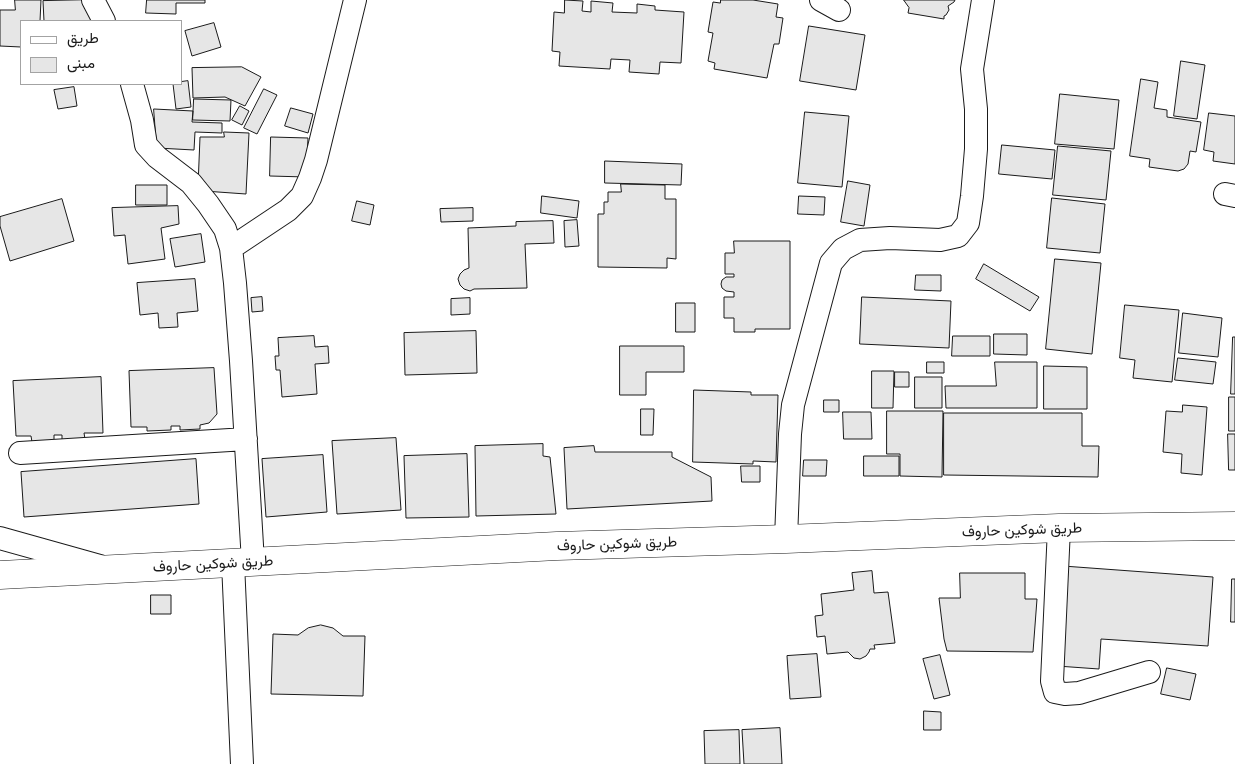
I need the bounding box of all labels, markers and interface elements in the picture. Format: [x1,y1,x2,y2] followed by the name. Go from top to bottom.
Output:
[20,20,182,85] legend
[67,28,99,47] text: طريق
[67,53,95,72] text: مبنى
[961,519,1083,541] street label: طريق شوكين حاروف
[556,533,678,555] street label: طريق شوكين حاروف
[152,552,274,576] street label: طريق شوكين حاروف

